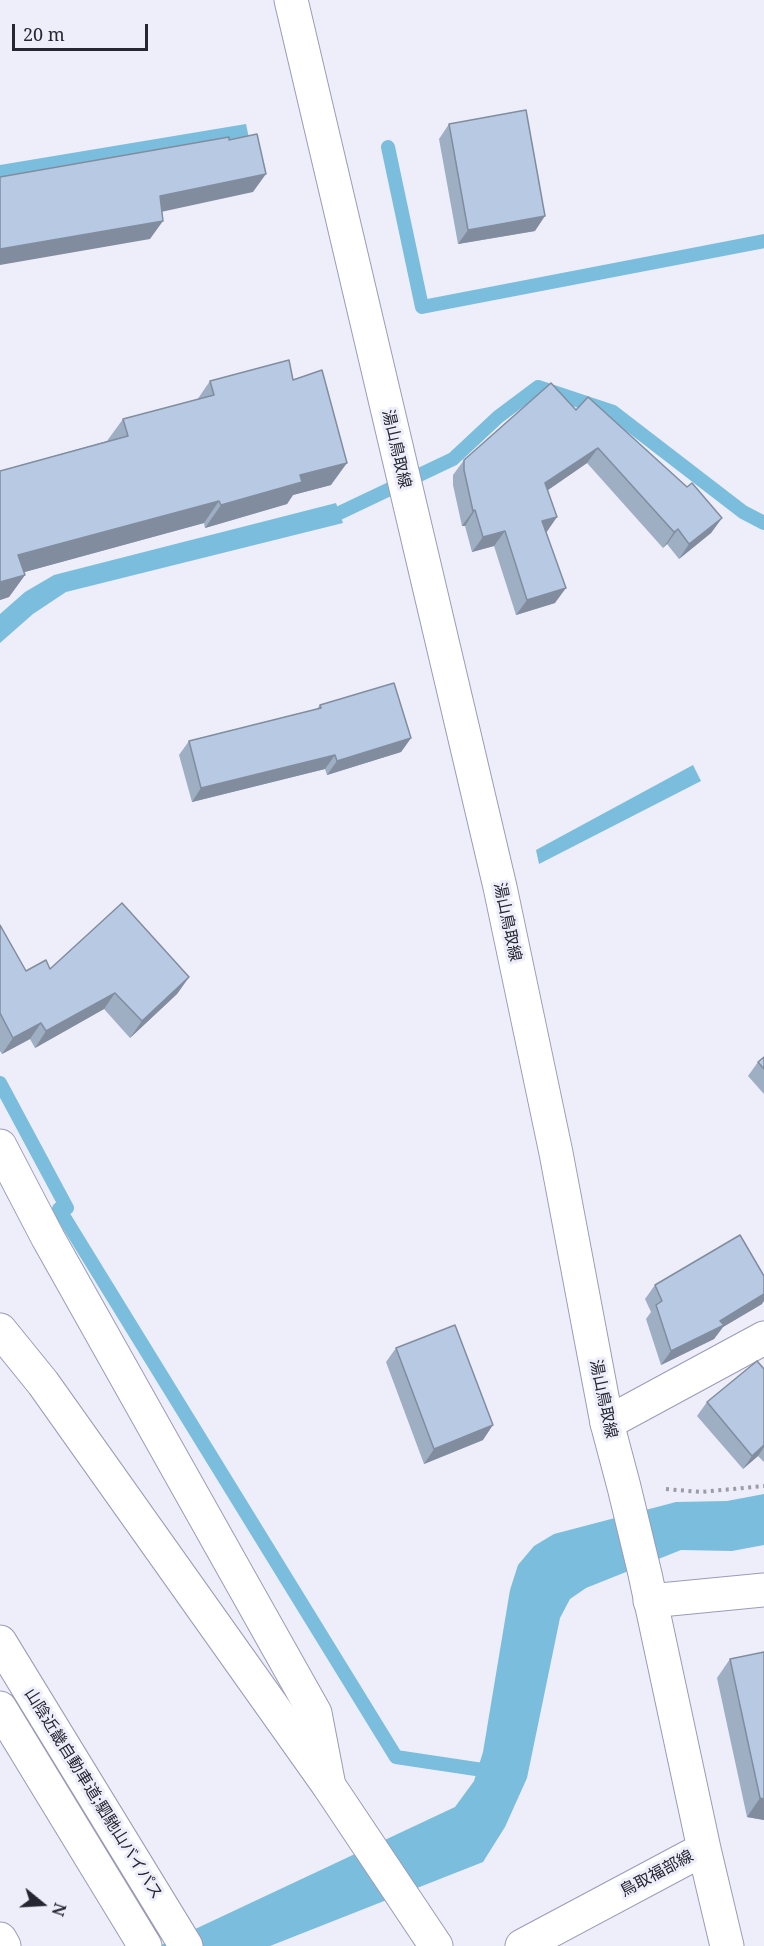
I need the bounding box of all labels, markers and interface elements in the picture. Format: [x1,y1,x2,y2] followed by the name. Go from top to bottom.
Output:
[15,12,152,50] scale bar
[23,22,65,46] text: 20 m
[378,408,414,490] street label: 湯山鳥取線
[489,881,525,963] street label: 湯山鳥取線
[585,1358,621,1440] street label: 湯山鳥取線
[20,1685,166,1903] street label: 山陰近畿自動車道;駟馳山バイパス
[617,1847,697,1901] street label: 鳥取福部線
[12,1874,72,1934] north arrow
[47,1900,72,1919] text: N

